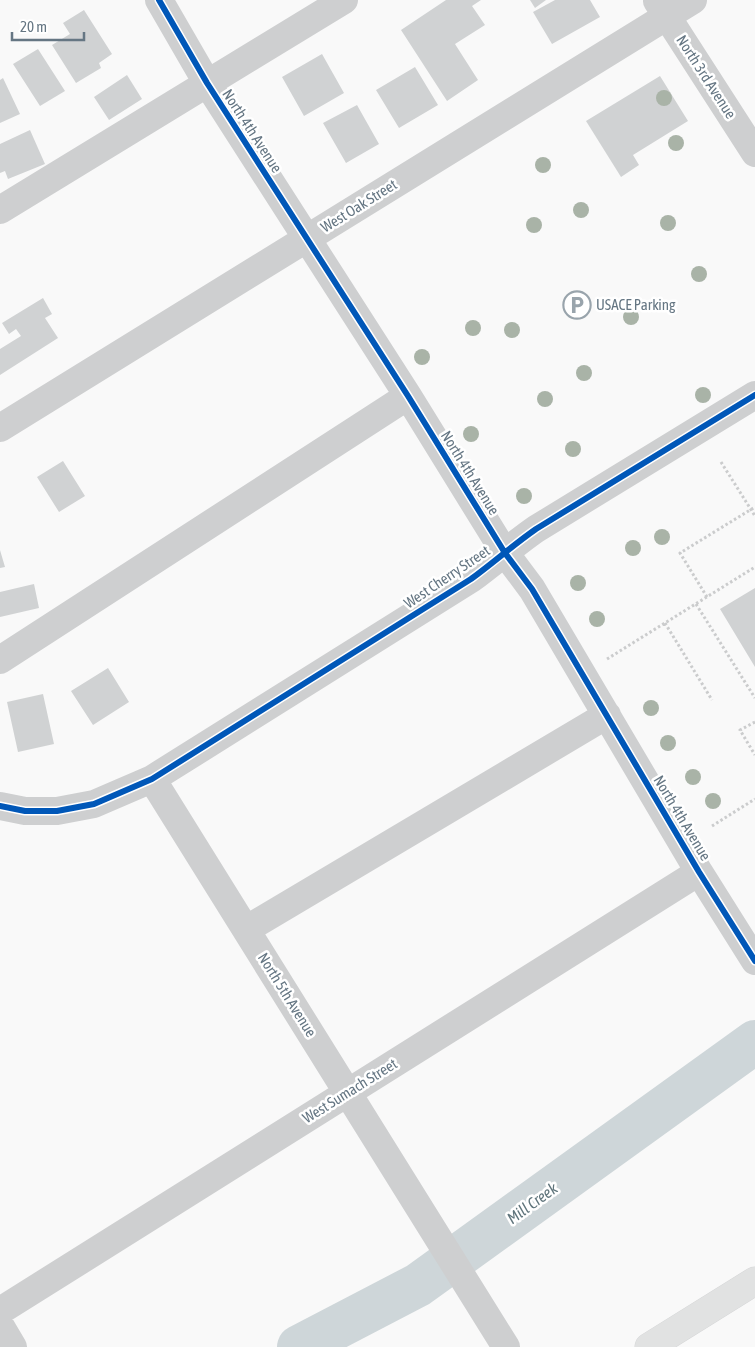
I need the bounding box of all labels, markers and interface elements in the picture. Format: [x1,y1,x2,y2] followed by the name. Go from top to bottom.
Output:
[12,10,85,42] scale bar
[20,18,47,35] text: 20 m
[673,32,740,122] street label: North 3rd Avenue
[219,86,286,176] street label: North 4th Avenue
[318,176,400,236] street label: West Oak Street
[562,290,592,320] parking icon: USACE Parking
[596,296,676,313] place label: USACE Parking
[438,428,503,518] street label: North 4th Avenue
[401,542,493,612] street label: West Cherry Street
[650,772,715,863] street label: North 4th Avenue
[255,950,320,1040] street label: North 5th Avenue
[299,1055,400,1126] street label: West Sumach Street
[503,1178,561,1227] water label: Mill Creek

